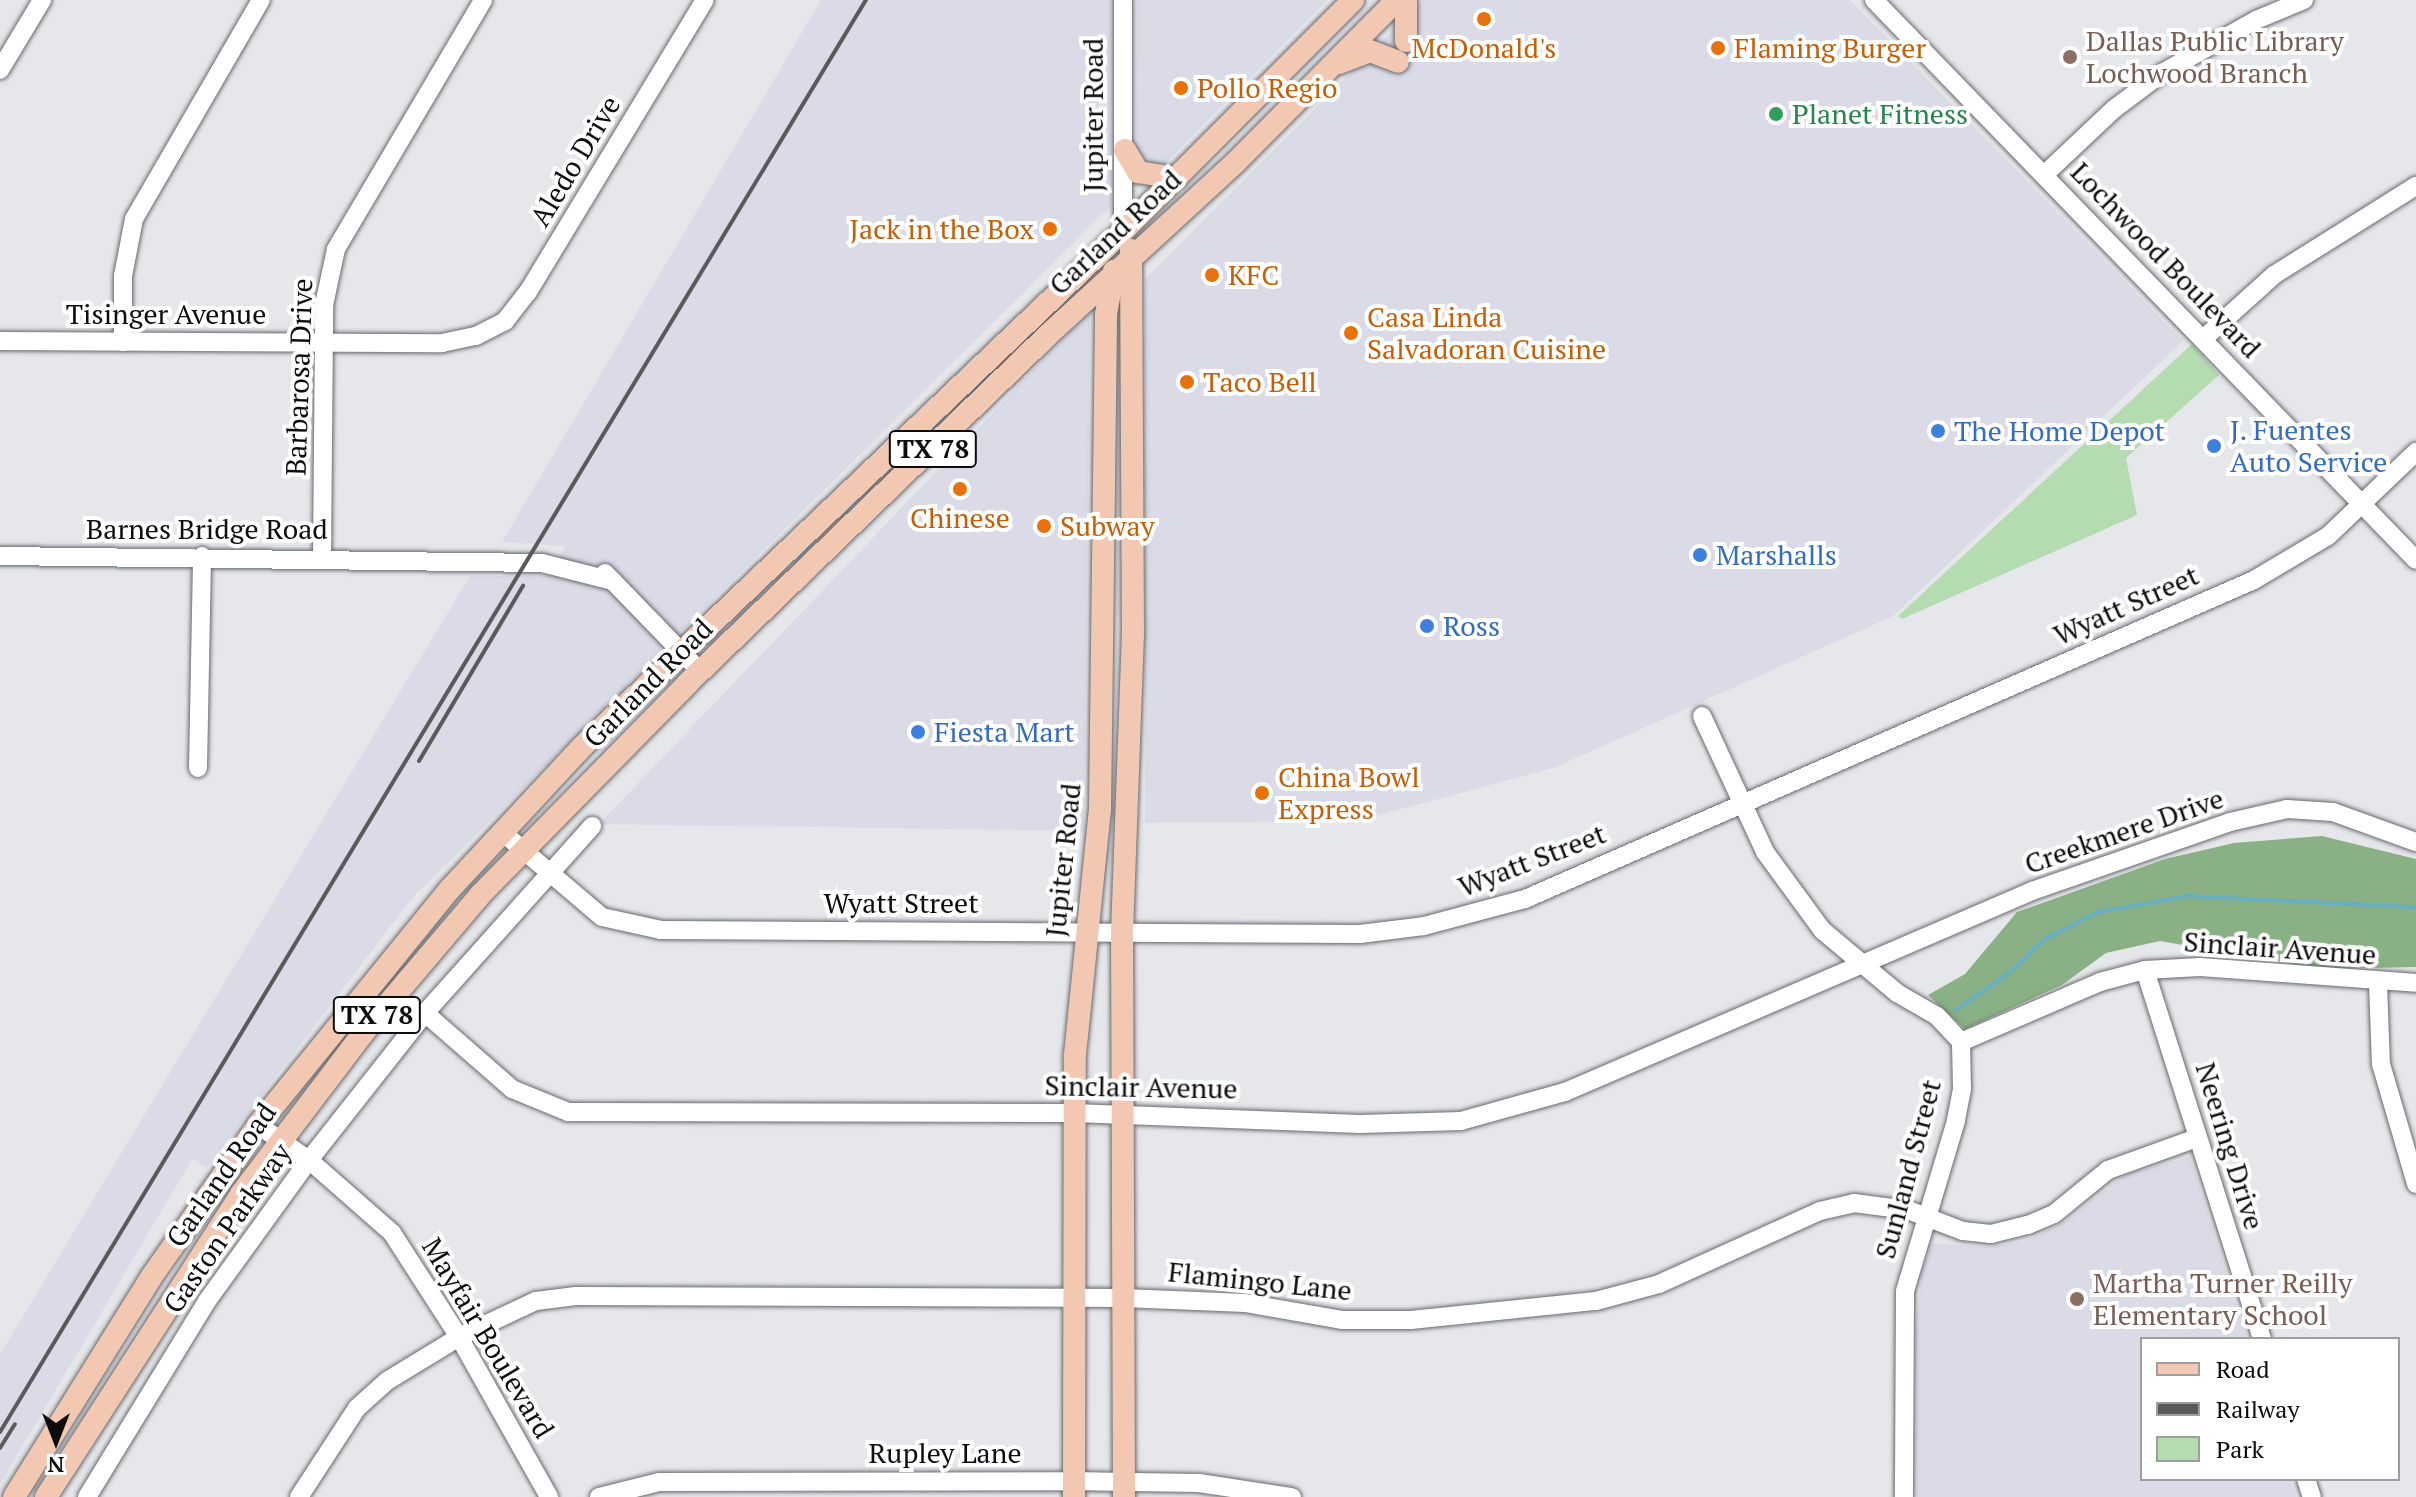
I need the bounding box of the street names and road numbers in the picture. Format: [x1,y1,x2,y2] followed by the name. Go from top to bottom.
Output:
[1076,38,1110,192] street label: Jupiter Road
[523,90,627,232] street label: Aledo Drive
[2064,155,2268,365] street label: Lochwood Boulevard
[1042,162,1188,302] street label: Garland Road
[279,278,319,476] street label: Barbarosa Drive
[66,297,266,331] street label: Tisinger Avenue
[887,427,979,471] road number: TX 78
[86,512,328,546] street label: Barnes Bridge Road
[2048,558,2204,652] street label: Wyatt Street
[577,612,719,754] street label: Garland Road
[1038,781,1088,939] street label: Jupiter Road
[2020,781,2228,881] street label: Creekmere Drive
[1454,817,1610,903] street label: Wyatt Street
[823,886,979,920] street label: Wyatt Street
[2182,924,2378,972] street label: Sinclair Avenue
[331,993,423,1037] road number: TX 78
[2189,1058,2271,1234] street label: Neering Drive
[1044,1069,1238,1105] street label: Sinclair Avenue
[1868,1076,1948,1262] street label: Sunland Street
[159,1096,283,1254] street label: Garland Road
[156,1137,298,1319] street label: Gaston Parkway
[415,1232,561,1444] street label: Mayfair Boulevard
[1167,1255,1353,1307] street label: Flamingo Lane
[869,1436,1021,1470] street label: Rupley Lane

